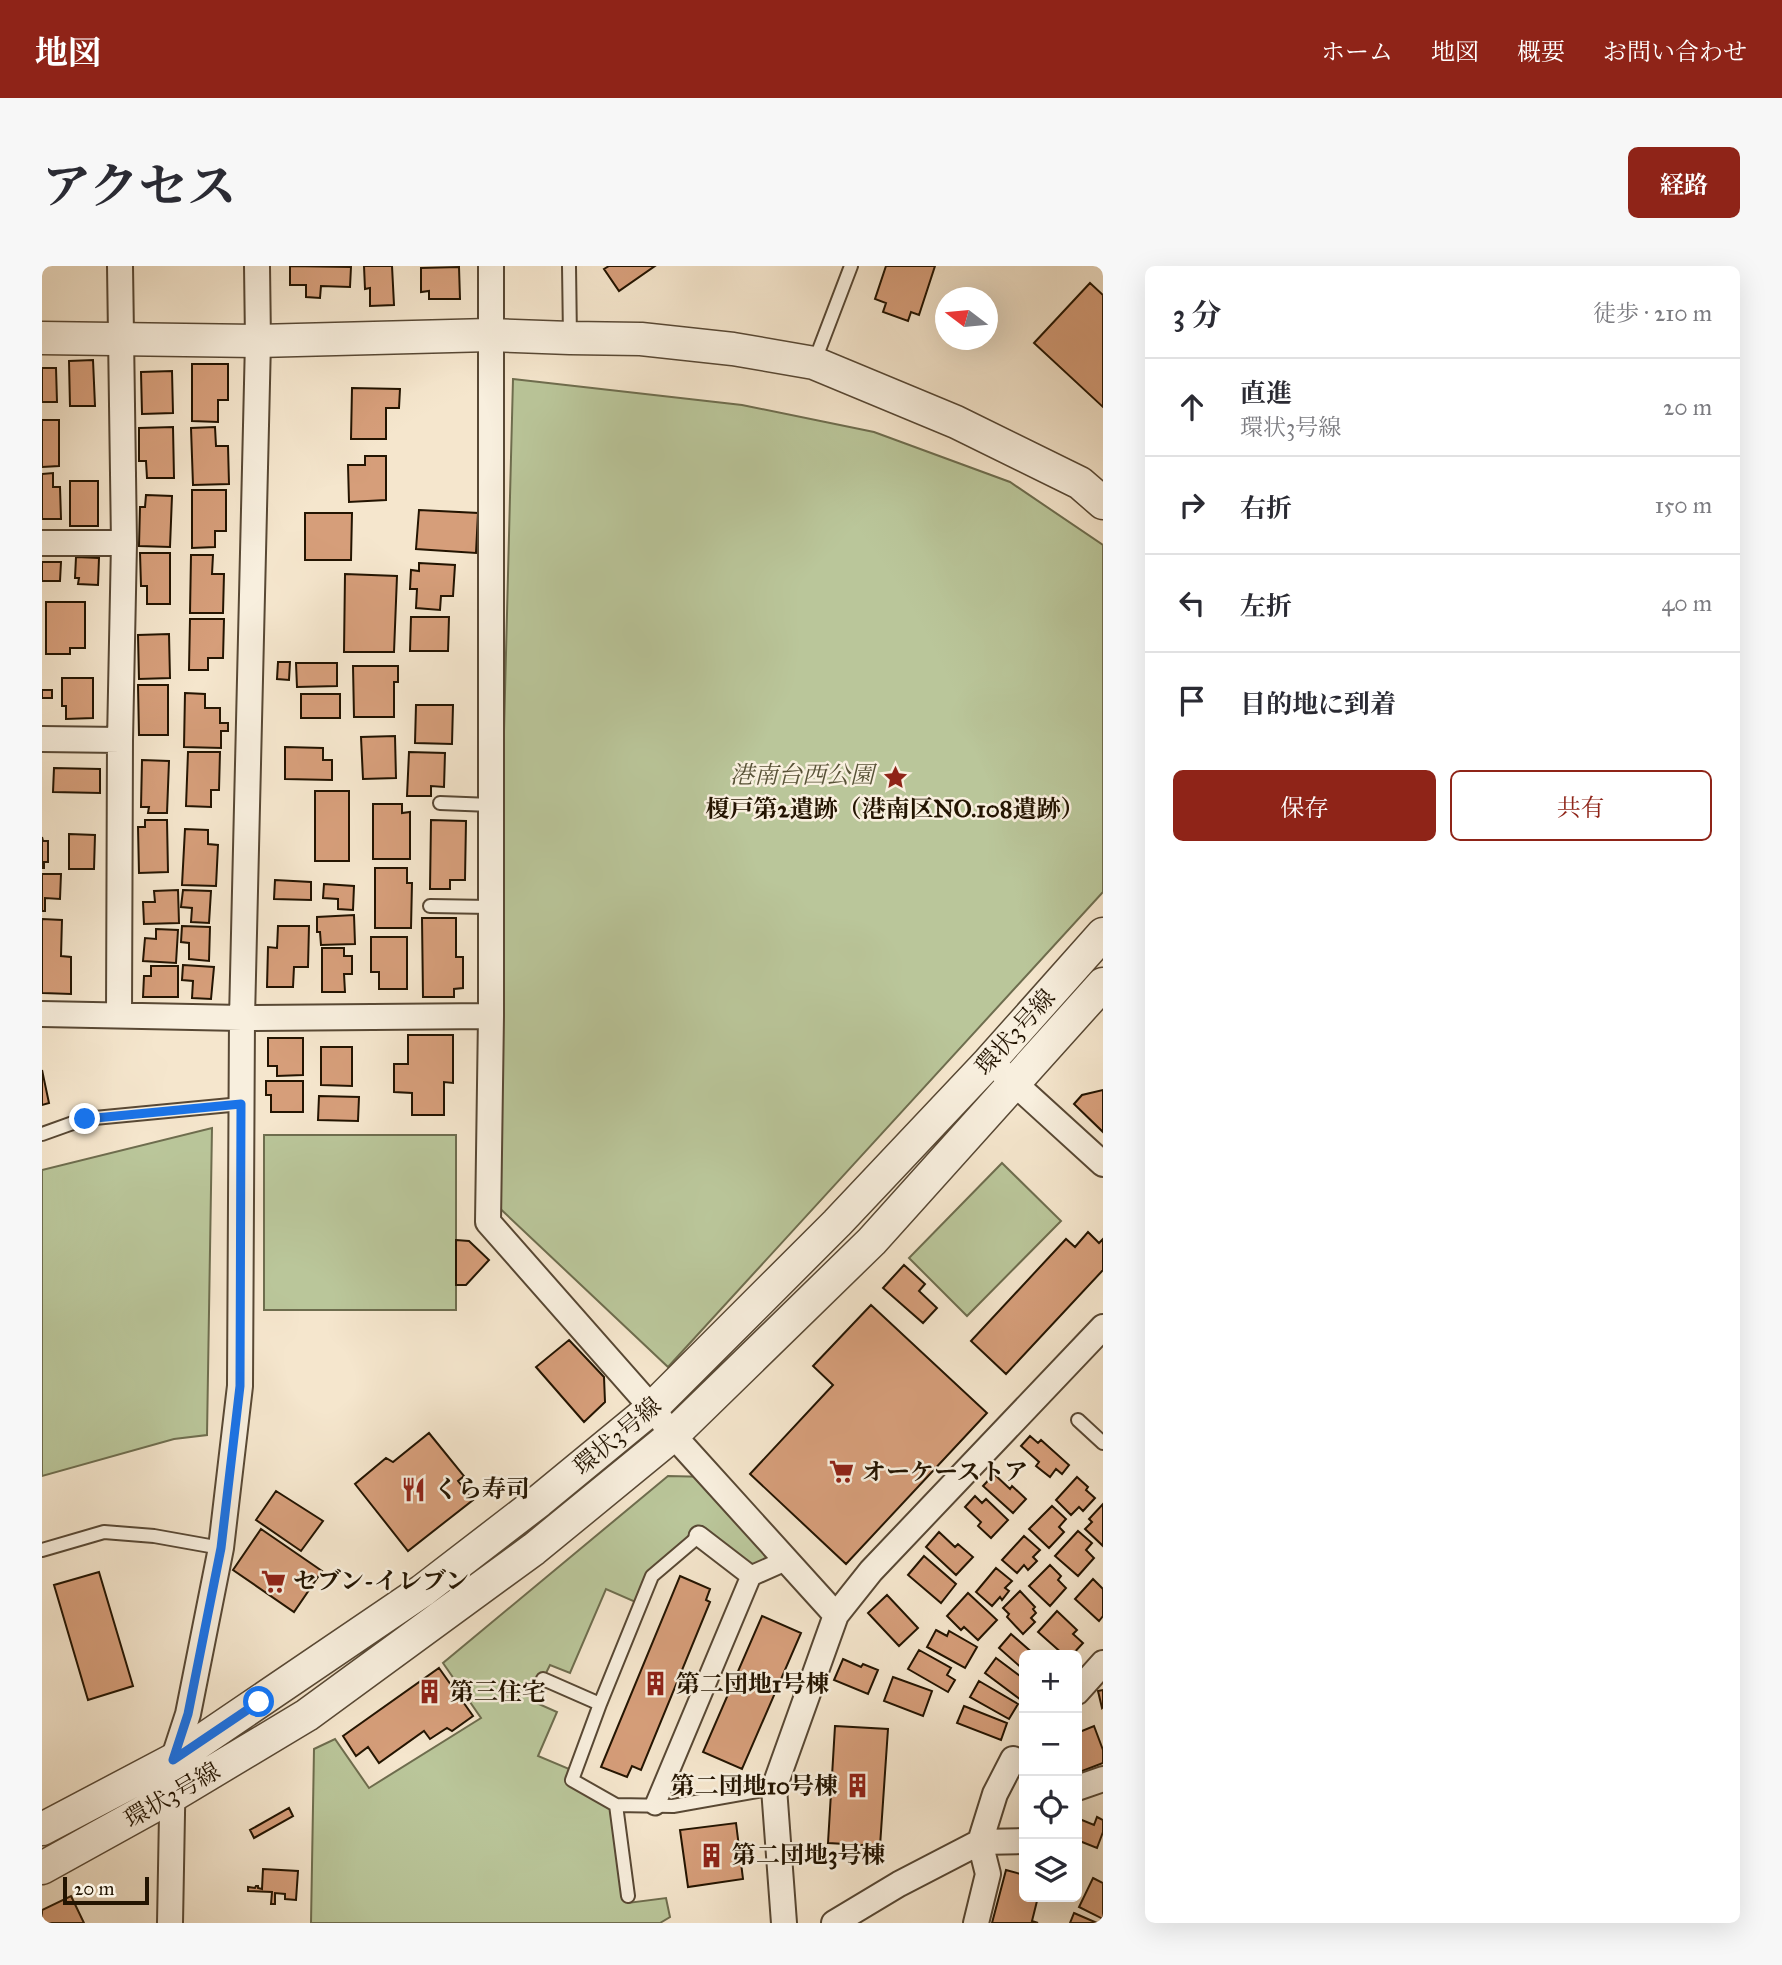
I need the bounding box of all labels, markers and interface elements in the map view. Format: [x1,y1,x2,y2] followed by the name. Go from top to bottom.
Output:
[35,33,101,73] text: 地図
[1321,37,1393,67] text: ホーム
[1431,37,1479,67] text: 地図
[1517,37,1565,67] text: 概要
[1603,37,1747,67] text: お問い合わせ
[1628,147,1740,218] button: 経路
[42,157,237,216] text: アクセス
[935,287,998,350] north arrow
[1173,297,1221,333] text: 3 分
[1593,299,1712,327] text: 徒歩 · 210 m
[1240,377,1292,409] text: 直進
[1173,388,1211,426] icon: ahead
[1663,393,1712,421] text: 20 m
[1240,413,1341,441] text: 環状3号線
[1173,486,1211,524] icon: right
[1655,491,1712,519] text: 150 m
[1240,492,1292,524] text: 右折
[1173,584,1211,622] icon: left
[1662,589,1712,617] text: 40 m
[1240,590,1292,622] text: 左折
[1173,682,1211,720] icon: arrive
[1240,688,1396,720] text: 目的地に到着
[730,760,878,790] park label: 港南台西公園
[881,764,909,792] place icon: 榎戸第2遺跡（港南区NO.108遺跡）
[1173,770,1436,841] button: 保存
[1450,770,1712,841] button: 共有
[706,794,1084,824] place label: 榎戸第2遺跡（港南区NO.108遺跡）
[969,983,1061,1081] street label: 環状3号線
[69,1103,100,1134] route end
[567,1391,667,1481] street label: 環状3号線
[862,1457,1028,1487] place label: オーケーストア
[828,1458,856,1486] supermarket icon: オーケーストア
[434,1474,530,1504] place label: くら寿司
[400,1475,428,1503] restaurant icon: くら寿司
[293,1566,469,1596] place label: セブン-イレブン
[259,1567,287,1595] supermarket icon: セブン-イレブン
[1019,1650,1082,1902] map controls
[1019,1650,1082,1713] button: +
[676,1669,829,1699] place label: 第二団地1号棟
[642,1670,670,1698] building icon: 第二団地1号棟
[450,1677,546,1707] place label: 第三住宅
[416,1678,444,1706] building icon: 第三住宅
[243,1686,274,1717] route start
[1019,1713,1082,1776] button: −
[119,1756,225,1834] street label: 環状3号線
[671,1771,838,1801] place label: 第二団地10号棟
[844,1772,872,1800] building icon: 第二団地10号棟
[1019,1776,1082,1839] button: locate
[1019,1839,1082,1902] button: layers
[732,1840,886,1870] place label: 第二団地3号棟
[698,1841,726,1869] building icon: 第二団地3号棟
[63,1874,149,1906] scale bar
[74,1877,115,1900] text: 20 m

